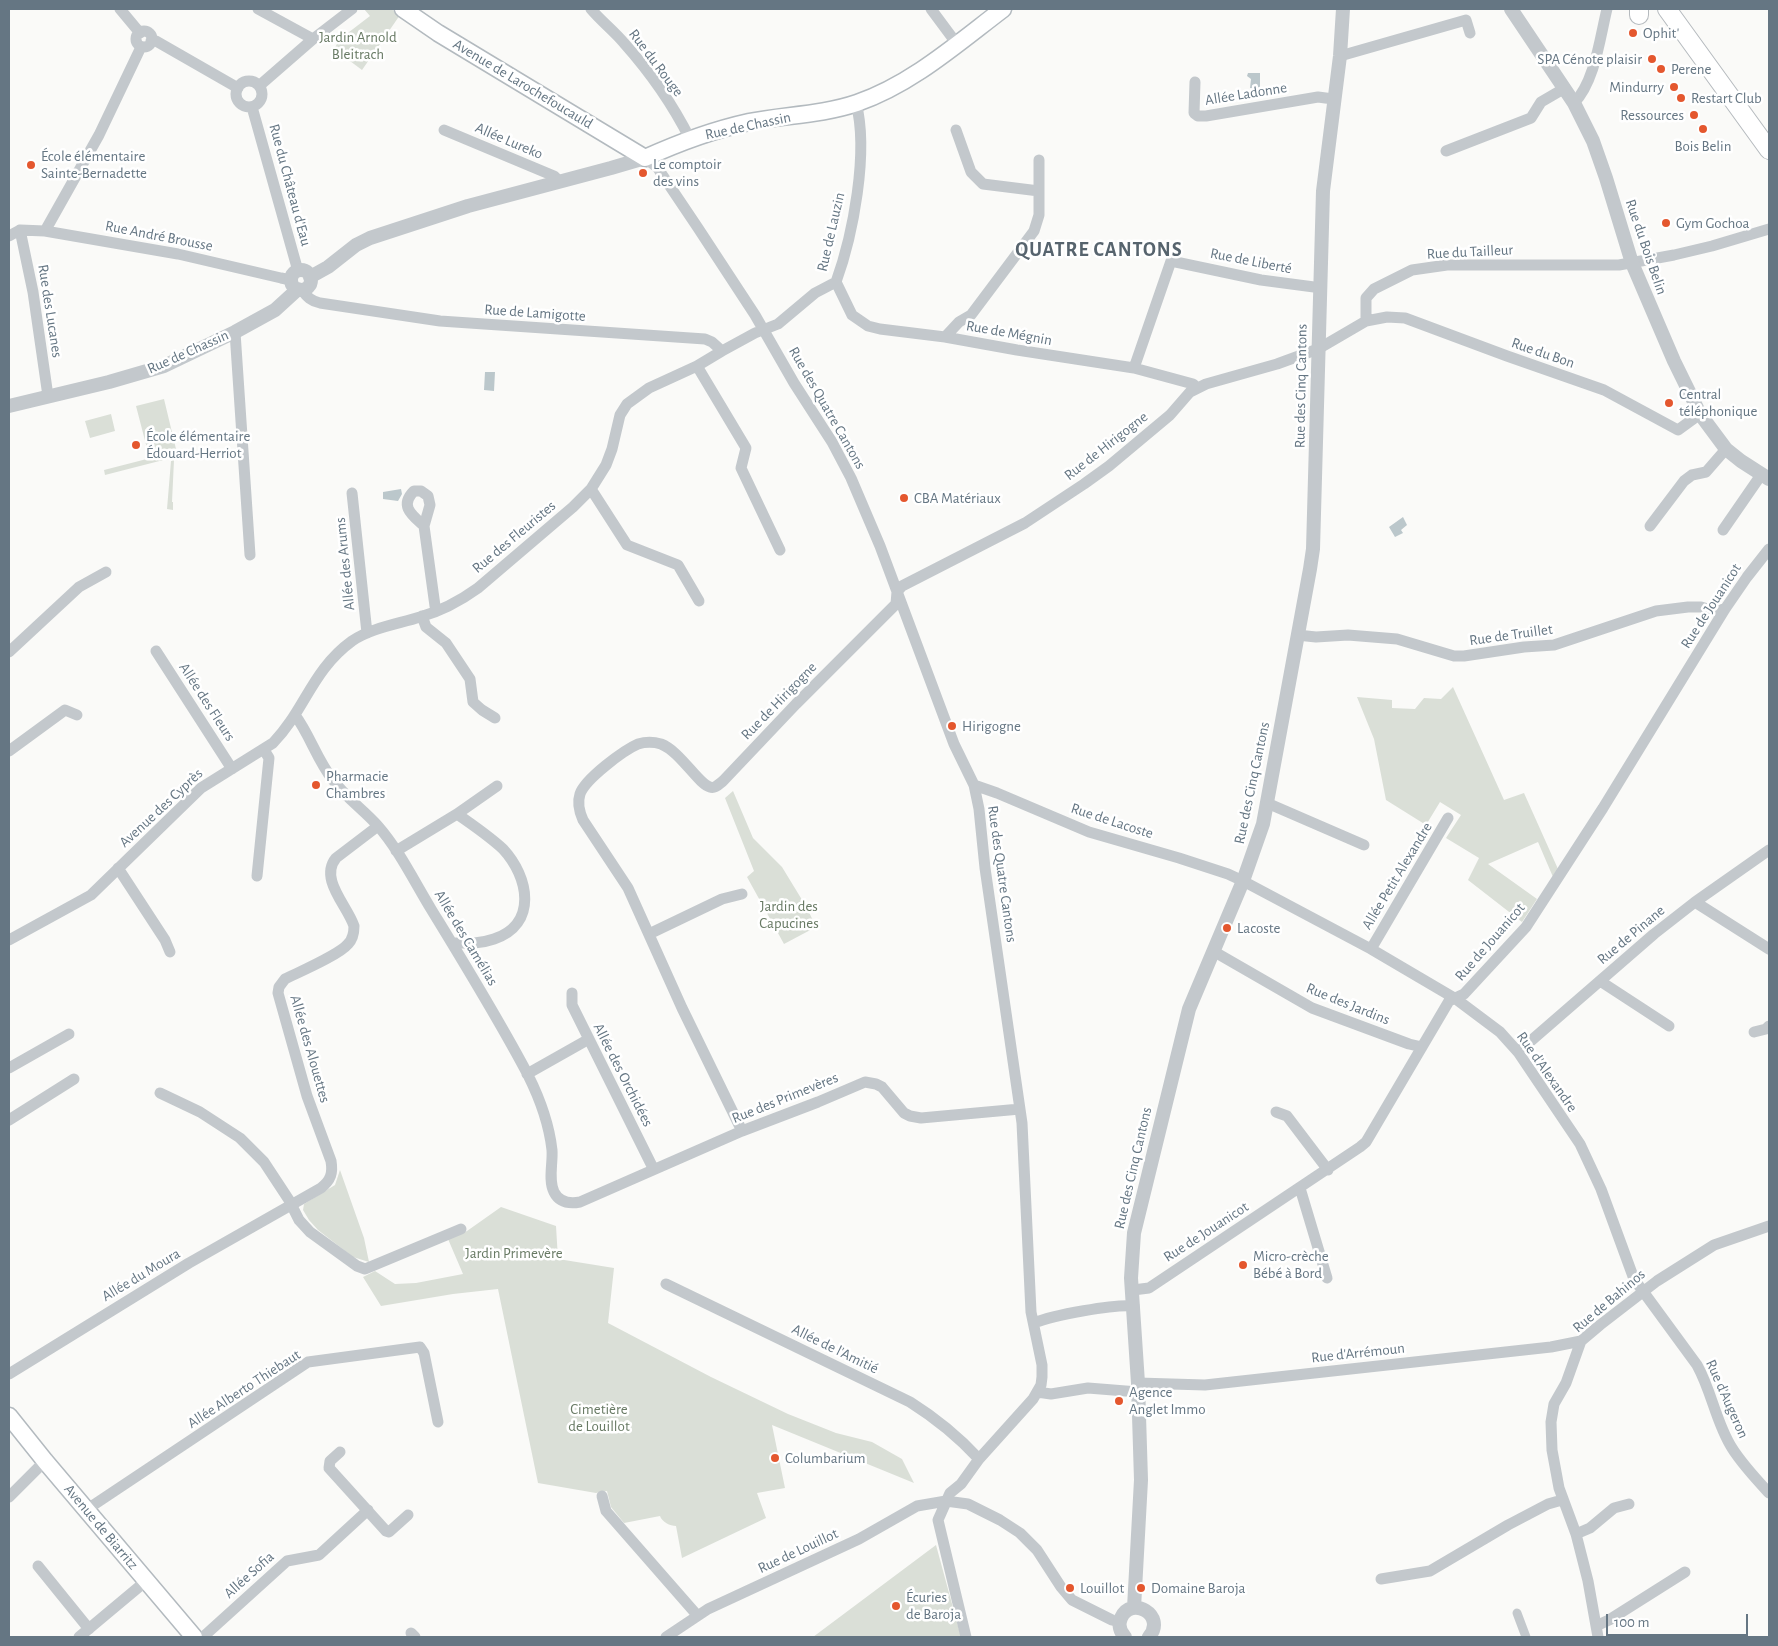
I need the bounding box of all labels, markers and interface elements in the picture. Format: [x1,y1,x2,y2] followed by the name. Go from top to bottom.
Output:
[1643,24,1679,42] place label: Ophit'
[625,26,687,100] street label: Rue du Rouge
[1627,27,1639,39] marker: Ophit'
[319,28,397,63] park label: Jardin Arnold Bleitrach
[450,35,596,133] street label: Avenue de Larochefoucauld
[1537,50,1642,68] place label: SPA Cénote plaisir
[1646,53,1658,65] marker: SPA Cénote plaisir
[1671,60,1711,78] place label: Perene
[1655,63,1667,75] marker: Perene
[1609,78,1664,96] place label: Mindurry
[1204,79,1288,109] street label: Allée Ladonne
[1668,81,1680,93] marker: Mindurry
[1691,89,1762,107] place label: Restart Club
[1675,92,1687,104] marker: Restart Club
[1620,106,1684,124] place label: Ressources
[703,108,793,144] street label: Rue de Chassin
[1688,109,1700,121] marker: Ressources
[472,119,546,163] street label: Allée Lureko
[265,122,315,248] street label: Rue du Château d'Eau
[1697,123,1709,135] marker: Bois Belin
[1675,137,1731,155] place label: Bois Belin
[41,147,147,182] place label: École élémentaire Sainte-Bernadette
[653,155,721,190] place label: Le comptoir des vins
[25,159,37,171] marker: École élémentaire Sainte-Bernadette
[637,167,649,179] marker: Le comptoir des vins
[813,191,849,273] street label: Rue de Lauzin
[1621,197,1671,297] street label: Rue du Bois Belin
[1676,214,1750,232] place label: Gym Gochoa
[104,217,214,255] street label: Rue André Brousse
[1660,217,1672,229] marker: Gym Gochoa
[1014,238,1184,262] district label: QUATRE CANTONS
[1426,241,1514,263] street label: Rue du Tailleur
[1209,244,1293,278] street label: Rue de Liberté
[34,263,66,359] street label: Rue des Lucanes
[484,300,586,326] street label: Rue de Lamigotte
[965,317,1053,349] street label: Rue de Mégnin
[1291,324,1311,448] street label: Rue des Cinq Cantons
[145,326,231,378] street label: Rue de Chassin
[1509,334,1577,372] street label: Rue du Bon
[785,344,869,472] street label: Rue des Quatre Cantons
[1679,385,1757,420] place label: Central téléphonique
[1663,397,1675,409] marker: Central téléphonique
[1061,408,1151,484] street label: Rue de Hirigogne
[146,427,250,462] place label: École élémentaire Édouard-Herriot
[130,439,142,451] marker: École élémentaire Édouard-Herriot
[914,489,1001,507] place label: CBA Matériaux
[898,492,910,504] marker: CBA Matériaux
[469,497,559,577] street label: Rue des Fleuristes
[331,517,359,611] street label: Allée des Arums
[1677,560,1745,652] street label: Rue de Jouanicot
[1468,620,1554,650] street label: Rue de Truillet
[737,658,821,744] street label: Rue de Hirigogne
[175,659,239,745] street label: Allée des Fleurs
[962,717,1021,735] place label: Hirigogne
[946,720,958,732] marker: Hirigogne
[1230,720,1274,846] street label: Rue des Cinq Cantons
[115,765,207,851] street label: Avenue des Cyprès
[326,767,388,802] place label: Pharmacie Chambres
[310,779,322,791] marker: Pharmacie Chambres
[1069,799,1155,843] street label: Rue de Lacoste
[983,804,1021,944] street label: Rue des Quatre Cantons
[1358,819,1436,933] street label: Allée Petit Alexandre
[430,887,502,989] street label: Allée des Camélias
[759,897,819,932] park label: Jardin des Capucines
[1451,899,1529,985] street label: Rue de Jouanicot
[1593,901,1669,969] street label: Rue de Pinane
[1237,919,1280,937] place label: Lacoste
[1221,922,1233,934] marker: Lacoste
[1304,979,1392,1029] street label: Rue des Jardins
[286,993,334,1105] street label: Allée des Alouettes
[589,1020,657,1130] street label: Allée des Orchidées
[1513,1028,1581,1116] street label: Rue d'Alexandre
[729,1068,841,1128] street label: Rue des Primevères
[1110,1105,1156,1231] street label: Rue des Cinq Cantons
[1160,1198,1252,1266] street label: Rue de Jouanicot
[465,1244,563,1262] park label: Jardin Primevère
[99,1245,183,1305] street label: Allée du Moura
[1253,1247,1329,1282] place label: Micro-crèche Bébé à Bord
[1237,1259,1249,1271] marker: Micro-crèche Bébé à Bord
[1569,1265,1649,1337] street label: Rue de Bahinos
[789,1320,881,1378] street label: Allée de l'Amitié
[1310,1339,1406,1367] street label: Rue d'Arrémoun
[184,1346,304,1432] street label: Allée Alberto Thiebaut
[1702,1357,1752,1441] street label: Rue d'Augeron
[1129,1383,1206,1418] place label: Agence Anglet Immo
[1113,1395,1125,1407] marker: Agence Anglet Immo
[568,1400,630,1435] park label: Cimetière de Louillot
[785,1449,866,1467] place label: Columbarium
[769,1452,781,1464] marker: Columbarium
[60,1481,142,1573] street label: Avenue de Biarritz
[755,1525,841,1577] street label: Rue de Louillot
[220,1548,278,1602] street label: Allée Sofia
[1080,1579,1124,1597] place label: Louillot
[1151,1579,1246,1597] place label: Domaine Baroja
[1064,1582,1076,1594] marker: Louillot
[1135,1582,1147,1594] marker: Domaine Baroja
[906,1588,961,1623] place label: Écuries de Baroja
[890,1600,902,1612] marker: Écuries de Baroja
[1608,1604,1750,1636] scale bar
[1614,1615,1649,1630] text: 100 m

